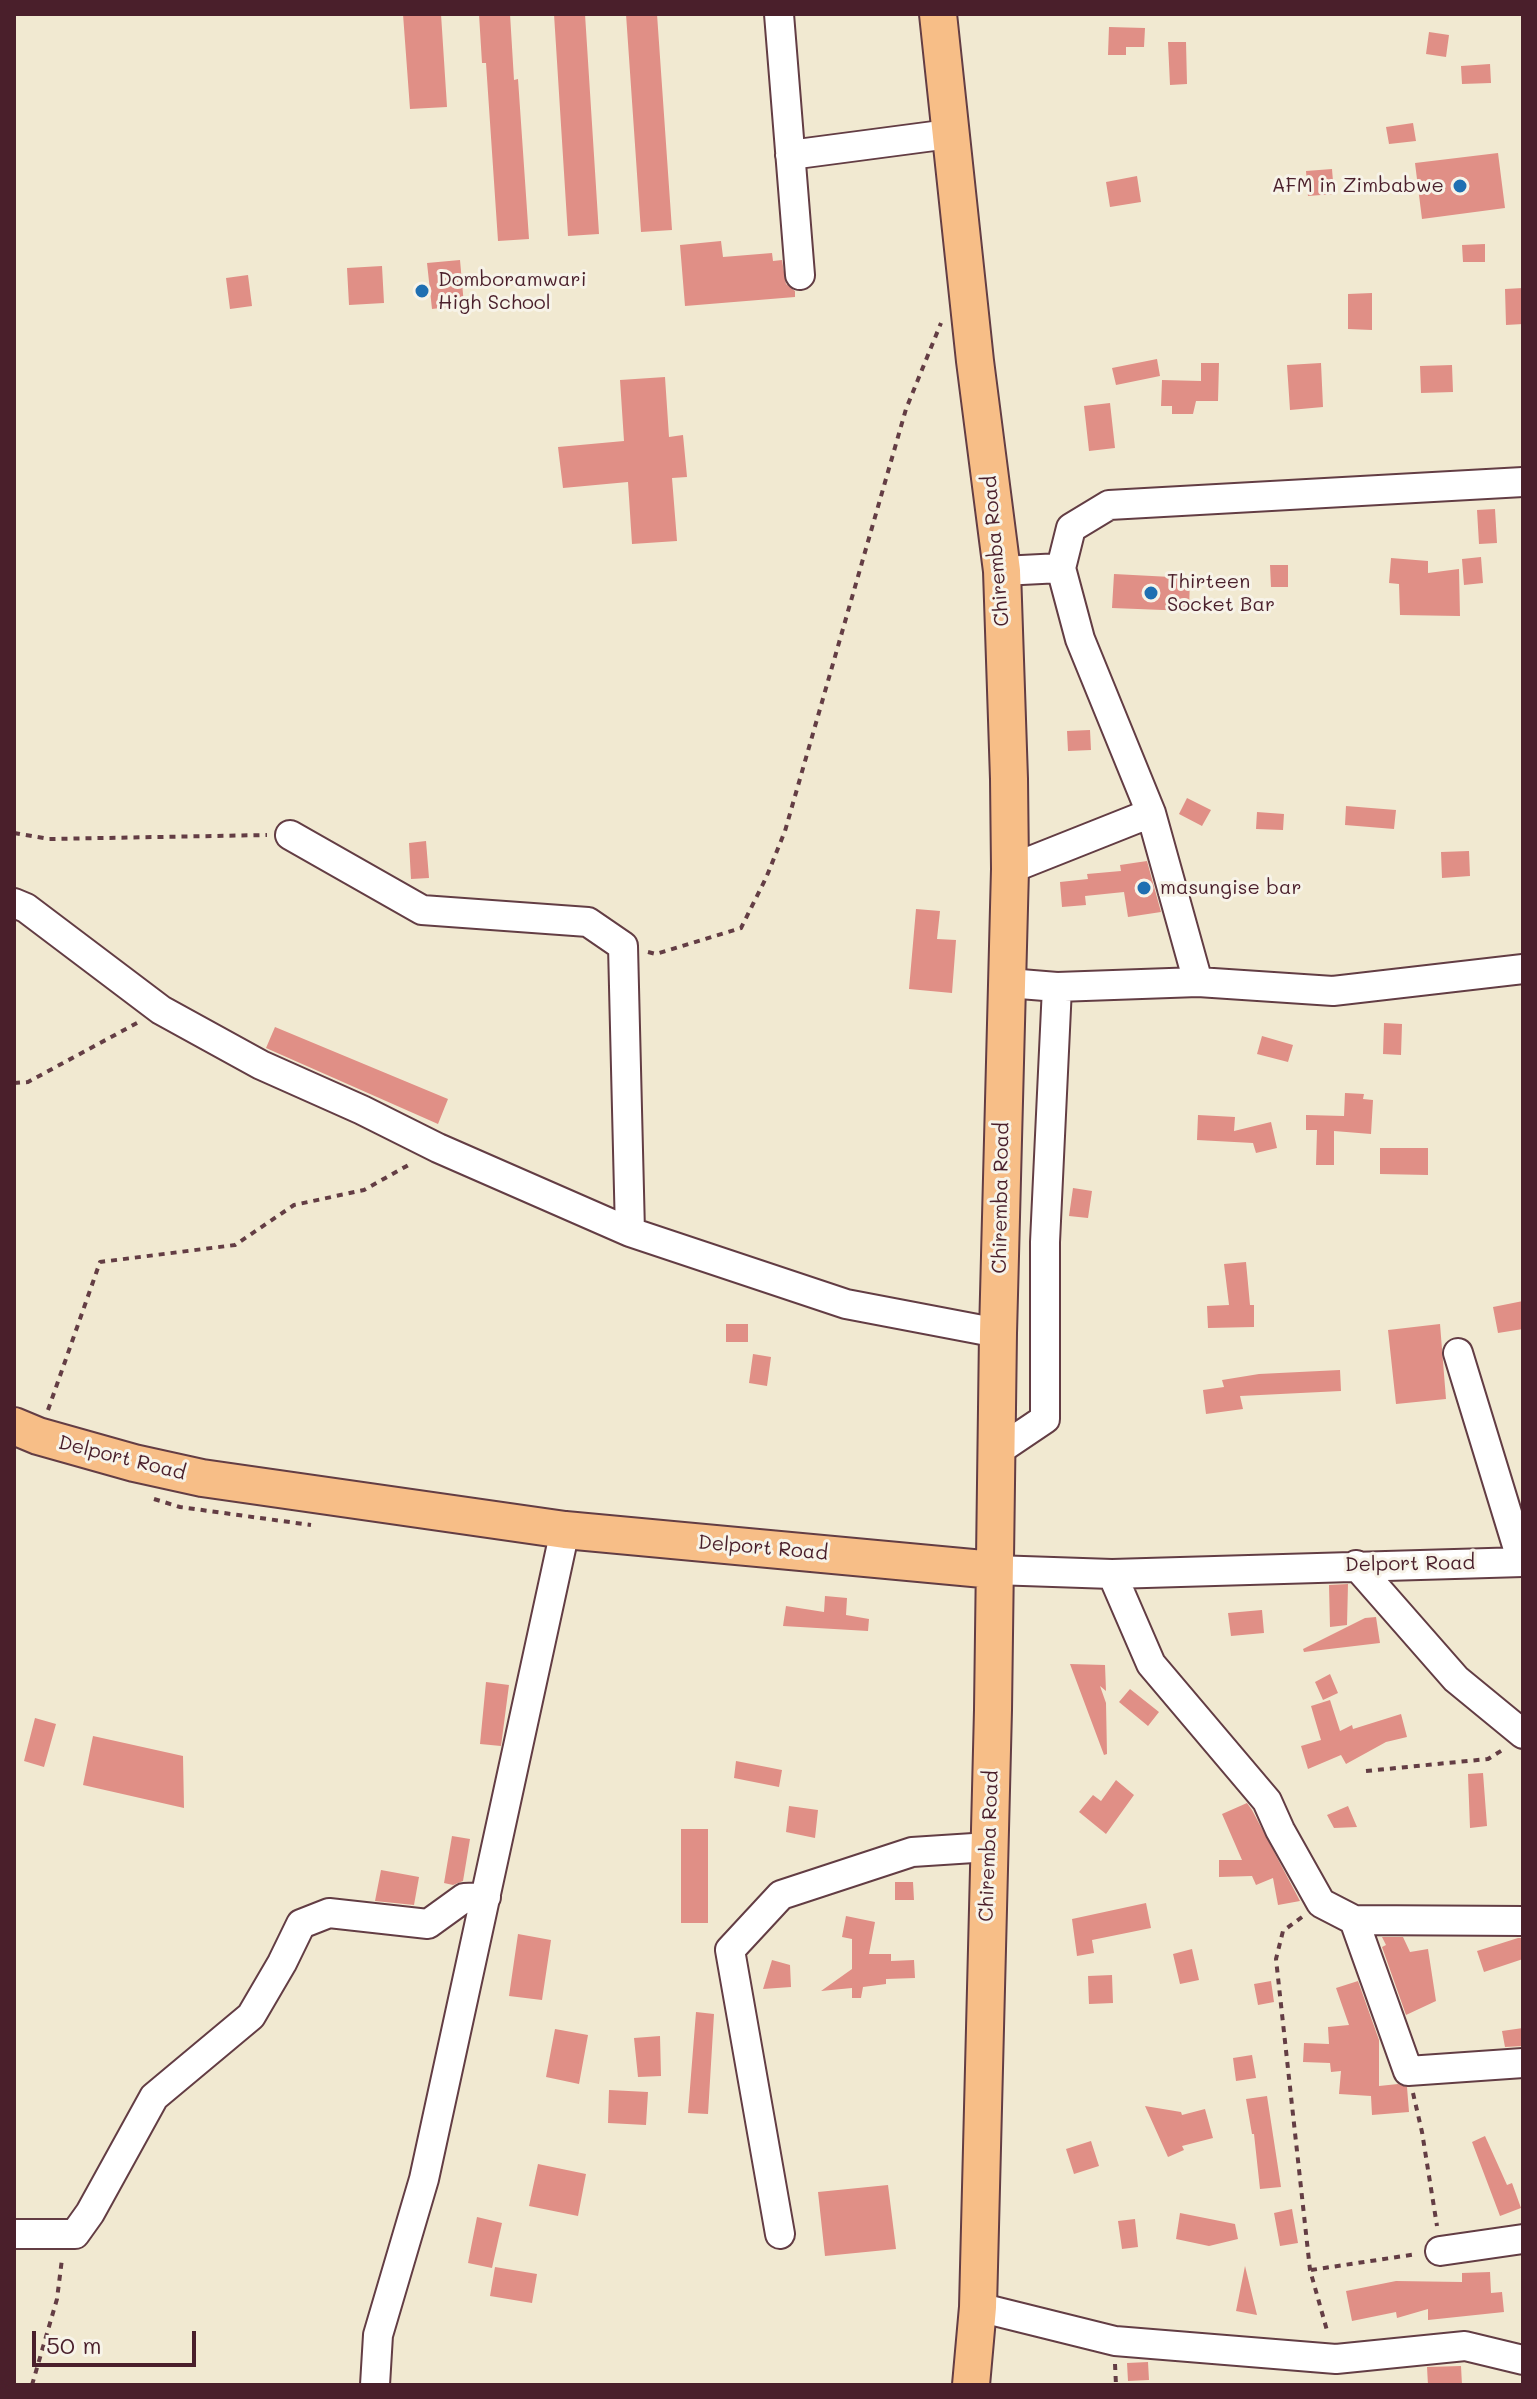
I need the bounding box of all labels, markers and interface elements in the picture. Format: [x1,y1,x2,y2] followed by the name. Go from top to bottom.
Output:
[1272,174,1444,198] place label: AFM in Zimbabwe
[1451,177,1469,195] marker: AFM in Zimbabwe
[438,268,587,315] place label: Domboramwari High School
[413,282,431,300] marker: Domboramwari High School
[977,475,1015,627] street label: Chiremba Road
[1167,570,1275,617] place label: Thirteen Socket Bar
[1142,584,1160,602] marker: Thirteen Socket Bar
[1160,876,1302,900] place label: masungise bar
[1135,879,1153,897] marker: masungise bar
[988,1122,1014,1274] street label: Chiremba Road
[56,1431,188,1485] street label: Delport Road
[697,1530,829,1566] street label: Delport Road
[1345,1551,1475,1577] street label: Delport Road
[974,1770,1004,1922] street label: Chiremba Road
[36,2315,200,2365] scale bar
[46,2329,102,2360] text: 50 m

